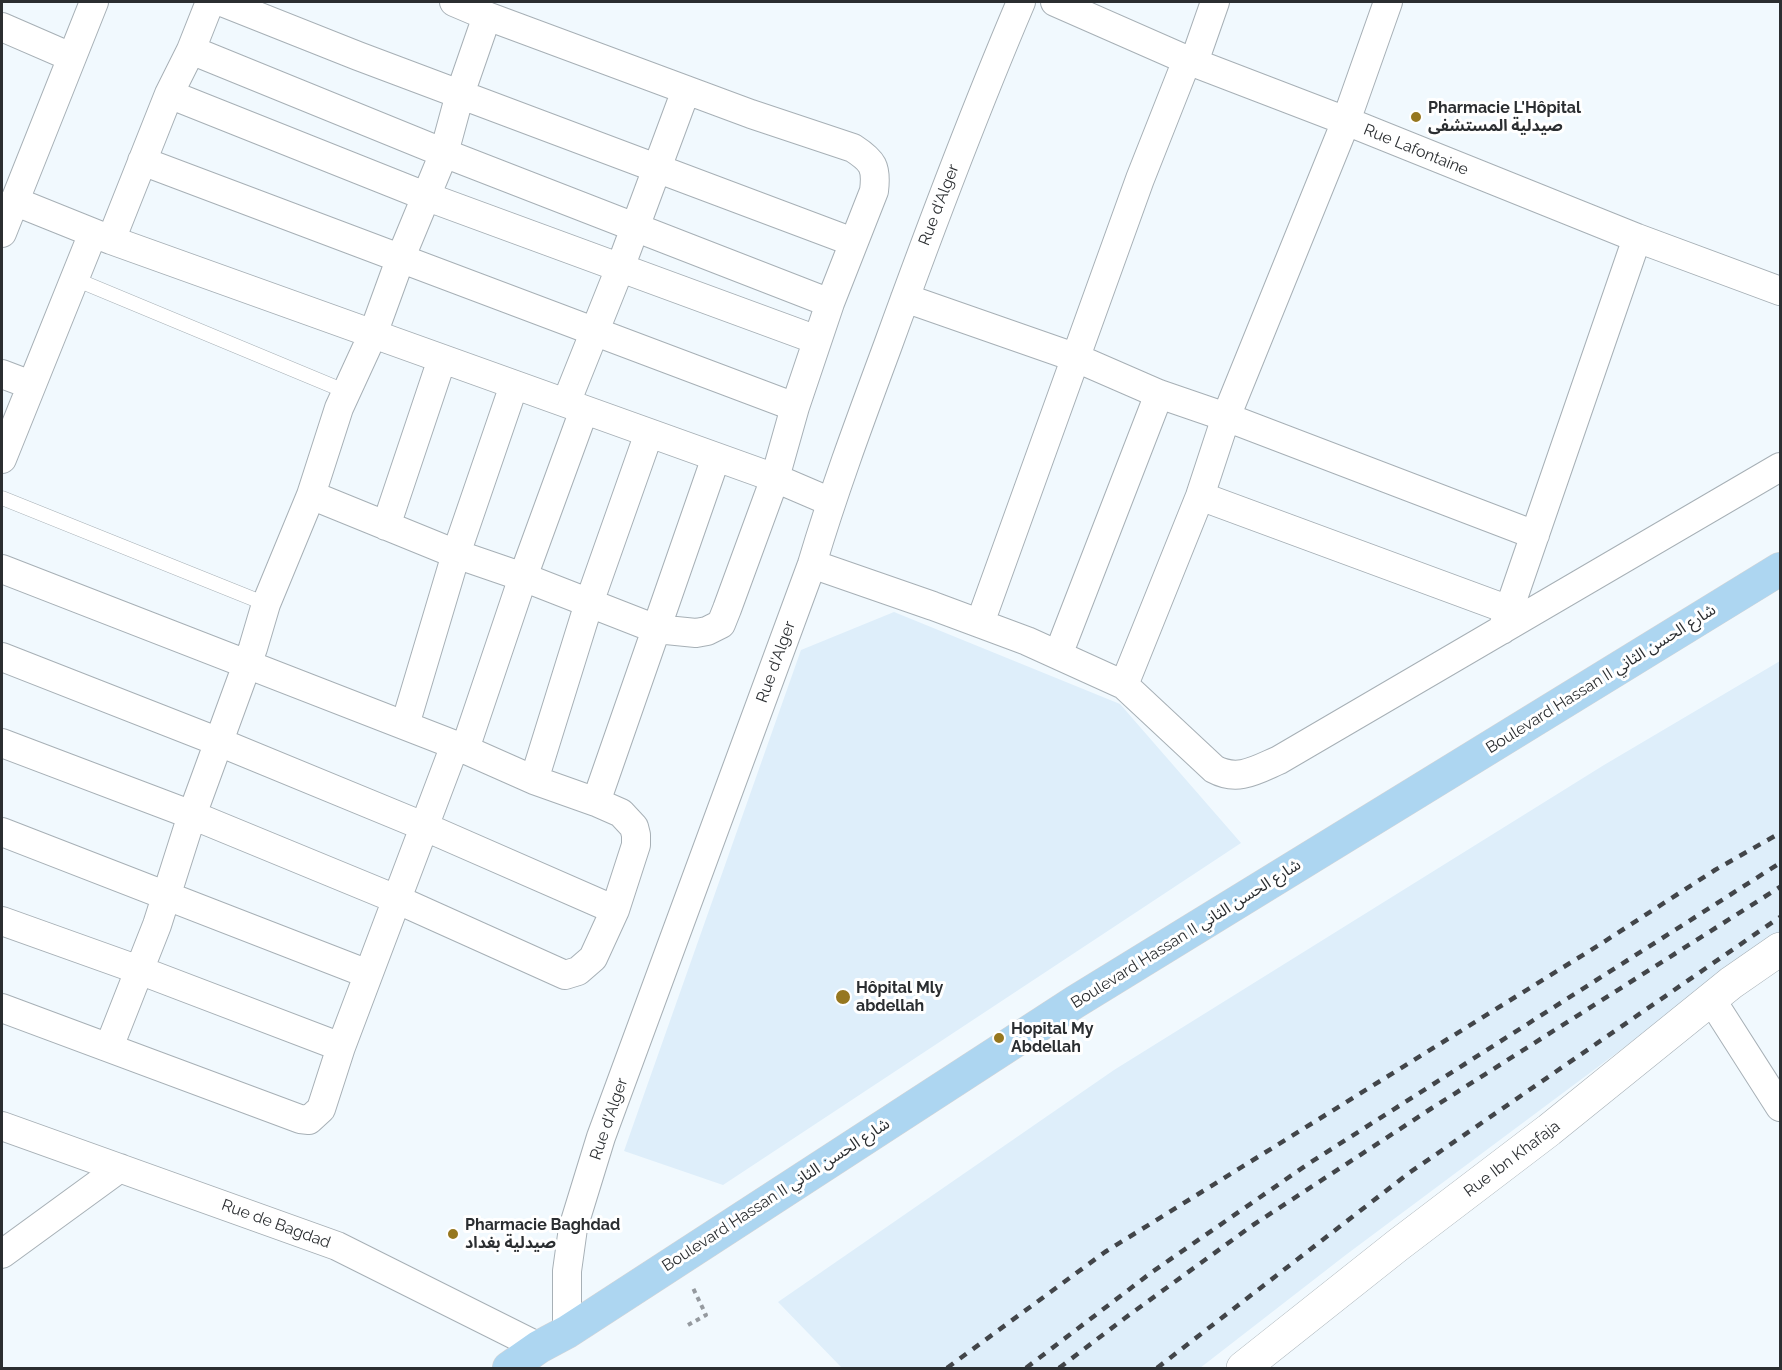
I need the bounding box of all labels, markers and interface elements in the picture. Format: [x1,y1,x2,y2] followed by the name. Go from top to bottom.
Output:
[1428,98,1581,136] place label: Pharmacie L'Hôpital صيدلية المستشفى
[1409,110,1423,124] marker: Pharmacie L'Hôpital صيدلية المستشفى
[1361,120,1471,180] street label: Rue Lafontaine
[915,162,963,248] street label: Rue d'Alger
[1483,600,1719,758] street label: Boulevard Hassan II شارع الحسن الثاني
[752,619,800,705] street label: Rue d'Alger
[1068,855,1304,1013] street label: Boulevard Hassan II شارع الحسن الثاني
[856,978,943,1016] place label: Hôpital Mly abdellah
[834,988,852,1006] marker: Hôpital Mly abdellah
[1011,1019,1094,1057] place label: Hopital My Abdellah
[992,1031,1006,1045] marker: Hopital My Abdellah
[586,1075,632,1163] street label: Rue d'Alger
[659,1114,893,1276] street label: Boulevard Hassan II شارع الحسن الثاني
[1460,1117,1564,1201] street label: Rue Ibn Khafaja
[219,1195,333,1253] street label: Rue de Bagdad
[465,1215,620,1253] place label: Pharmacie Baghdad صيدلية بغداد
[446,1227,460,1241] marker: Pharmacie Baghdad صيدلية بغداد

